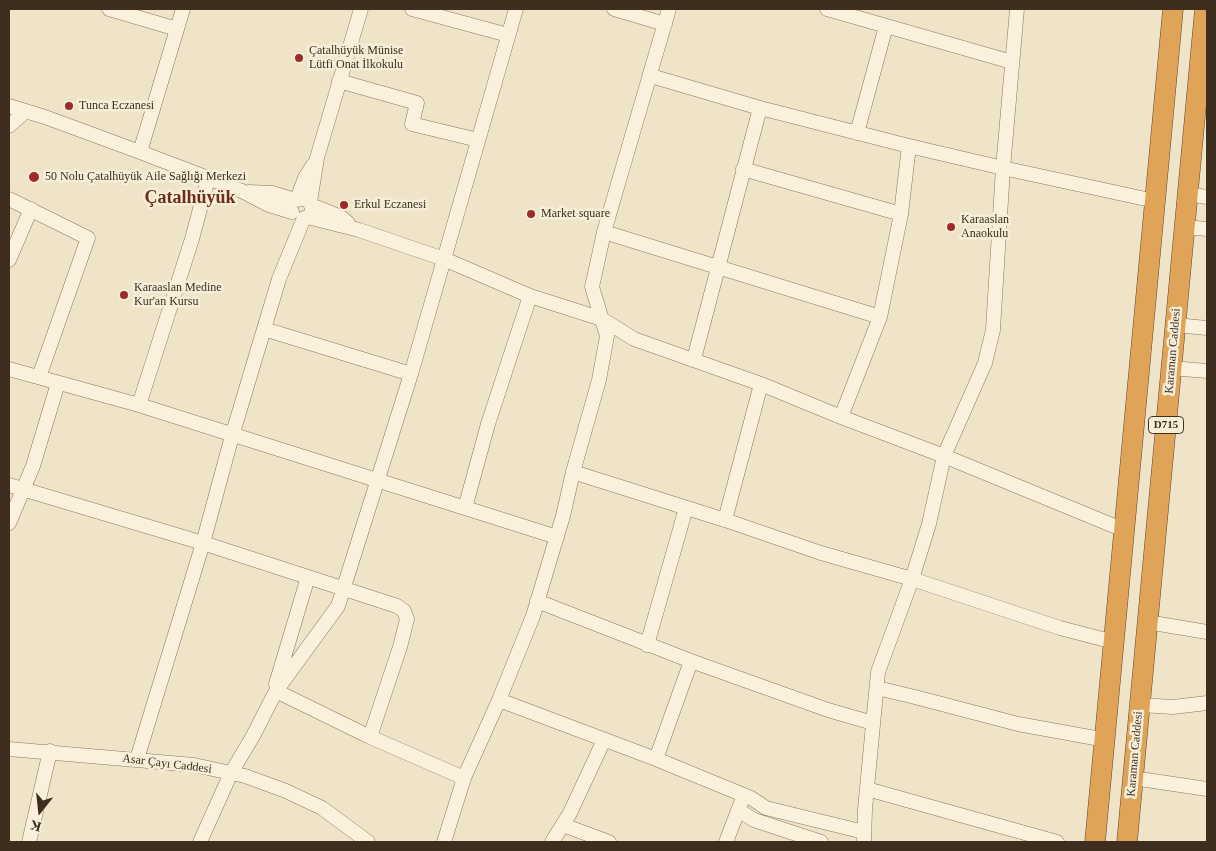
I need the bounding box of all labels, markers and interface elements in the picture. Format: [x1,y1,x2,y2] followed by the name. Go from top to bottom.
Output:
[309,44,403,72] place label: Çatalhüyük Münise Lütfi Onat İlkokulu
[293,52,305,64] marker: Çatalhüyük Münise Lütfi Onat İlkokulu
[79,99,154,113] place label: Tunca Eczanesi
[63,100,75,112] marker: Tunca Eczanesi
[27,170,41,184] marker: 50 Nolu Çatalhüyük Aile Sağlığı Merkezi
[45,170,246,184] place label: 50 Nolu Çatalhüyük Aile Sağlığı Merkezi
[144,187,236,209] district label: Çatalhüyük
[354,198,426,212] place label: Erkul Eczanesi
[338,199,350,211] marker: Erkul Eczanesi
[541,207,610,221] place label: Market square
[525,208,537,220] marker: Market square
[961,213,1009,241] place label: Karaaslan Anaokulu
[945,221,957,233] marker: Karaaslan Anaokulu
[134,281,222,309] place label: Karaaslan Medine Kur'an Kursu
[118,289,130,301] marker: Karaaslan Medine Kur'an Kursu
[1162,308,1184,394] street label: Karaman Caddesi
[1148,416,1184,434] road number: D715
[1124,711,1146,797] street label: Karaman Caddesi
[121,751,213,777] street label: Asar Çayı Caddesi
[15,786,65,836] north arrow
[28,817,43,835] text: K

